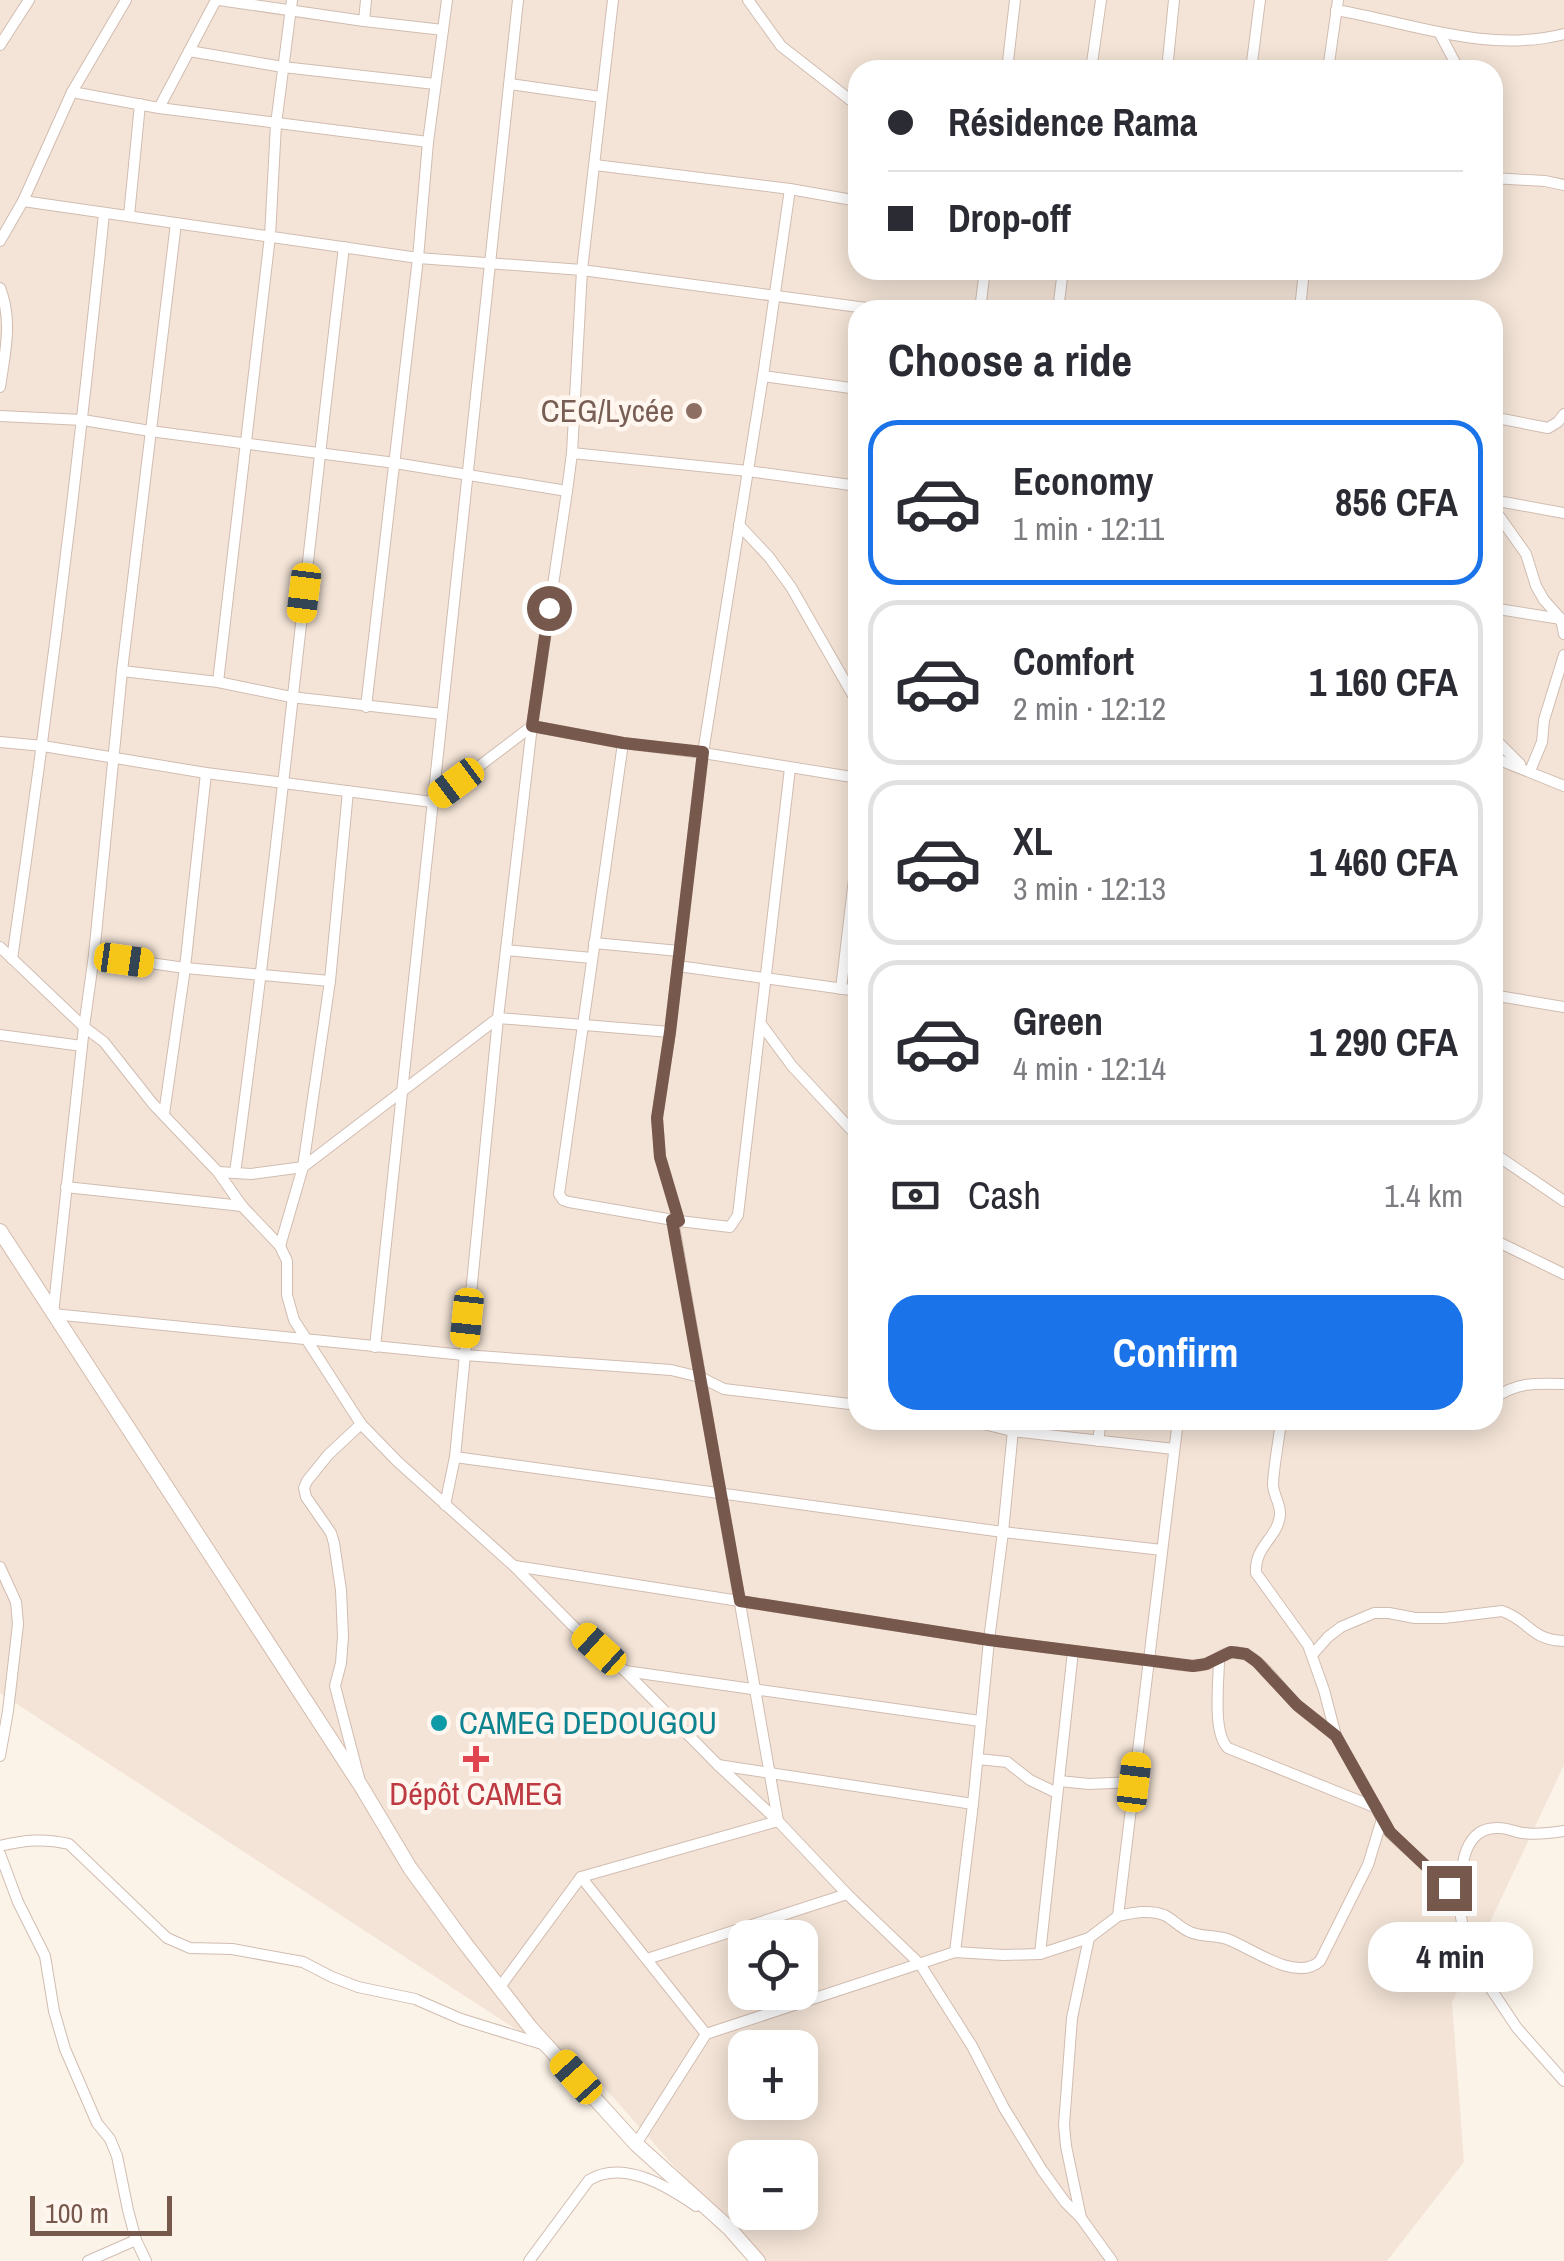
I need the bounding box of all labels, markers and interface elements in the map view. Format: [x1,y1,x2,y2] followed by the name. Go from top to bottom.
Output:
[948,97,1197,148] text: Résidence Rama
[948,193,1071,244] text: Drop-off
[888,329,1132,390] text: Choose a ride
[541,389,674,432] place label: CEG/Lycée
[683,400,705,422] marker: CEG/Lycée
[1013,456,1153,507] text: Economy
[893,458,983,548] icon: car
[1335,477,1458,528] text: 856 CFA
[1013,507,1164,550] text: 1 min · 12:11
[285,561,323,625] car
[527,586,572,631] route start
[1013,636,1134,687] text: Comfort
[893,638,983,728] icon: car
[1309,657,1458,708] text: 1 160 CFA
[1013,687,1166,730] text: 2 min · 12:12
[423,753,489,813] car
[1013,816,1053,867] text: XL
[893,818,983,908] icon: car
[1309,837,1458,888] text: 1 460 CFA
[1013,867,1166,910] text: 3 min · 12:13
[92,941,156,979] car
[1013,996,1103,1047] text: Green
[893,998,983,1088] icon: car
[1309,1017,1458,1068] text: 1 290 CFA
[1013,1047,1166,1090] text: 4 min · 12:14
[888,1168,943,1223] icon: cash
[968,1170,1041,1221] text: Cash
[1384,1174,1463,1217] text: 1.4 km
[449,1287,485,1349] car
[888,1295,1463,1410] button: Confirm
[567,1618,631,1680] car
[459,1701,717,1744] place label: CAMEG DEDOUGOU
[428,1712,450,1734] marker: CAMEG DEDOUGOU
[465,1748,487,1770] marker: Dépôt CAMEG
[1115,1750,1153,1814] car
[389,1772,563,1815] place label: Dépôt CAMEG
[1427,1866,1472,1911] route end
[728,1920,818,2230] map controls
[728,1920,818,2010] button: locate
[1366,1923,1532,1993] callout: 4 min
[1416,1935,1485,1978] text: 4 min
[728,2030,818,2120] button: +
[545,2045,607,2109] car
[728,2140,818,2230] button: −
[30,2191,172,2236] scale bar
[45,2194,109,2232] text: 100 m

